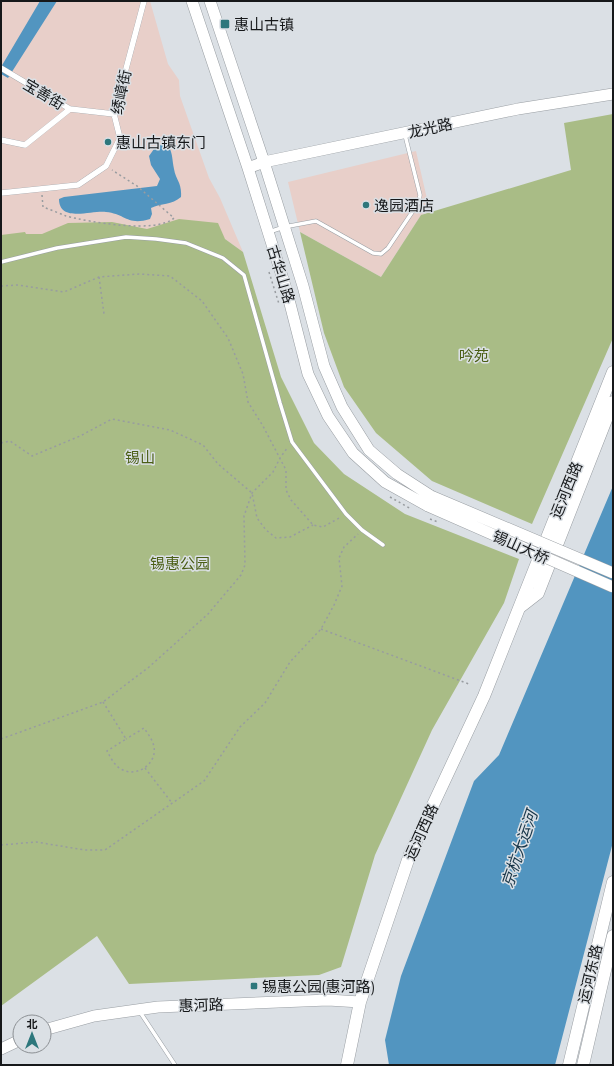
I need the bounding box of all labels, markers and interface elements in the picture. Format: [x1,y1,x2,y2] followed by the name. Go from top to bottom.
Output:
[234,15,294,34] place label: 惠山古镇
[219,18,231,30] marker: 惠山古镇
[107,68,135,116] street label: 绣嶂街
[20,74,68,114] street label: 宝善街
[406,114,454,142] street label: 龙光路
[116,133,206,152] place label: 惠山古镇东门
[103,137,113,147] marker: 惠山古镇东门
[374,196,434,215] place label: 逸园酒店
[361,200,371,210] marker: 逸园酒店
[263,243,299,305] street label: 古华山路
[459,346,489,365] park label: 吟苑
[125,448,155,467] park label: 锡山
[546,459,586,521] street label: 运河西路
[490,526,552,568] street label: 锡山大桥
[150,554,210,573] park label: 锡惠公园
[400,801,442,863] street label: 运河西路
[497,805,542,890] water label: 京杭大运河
[574,943,606,1005] street label: 运河东路
[262,977,374,996] place label: 锡惠公园(惠河路)
[249,981,259,991] marker: 锡惠公园(惠河路)
[178,995,224,1015] street label: 惠河路
[12,1014,52,1054] north arrow
[27,1017,38,1031] text: 北

